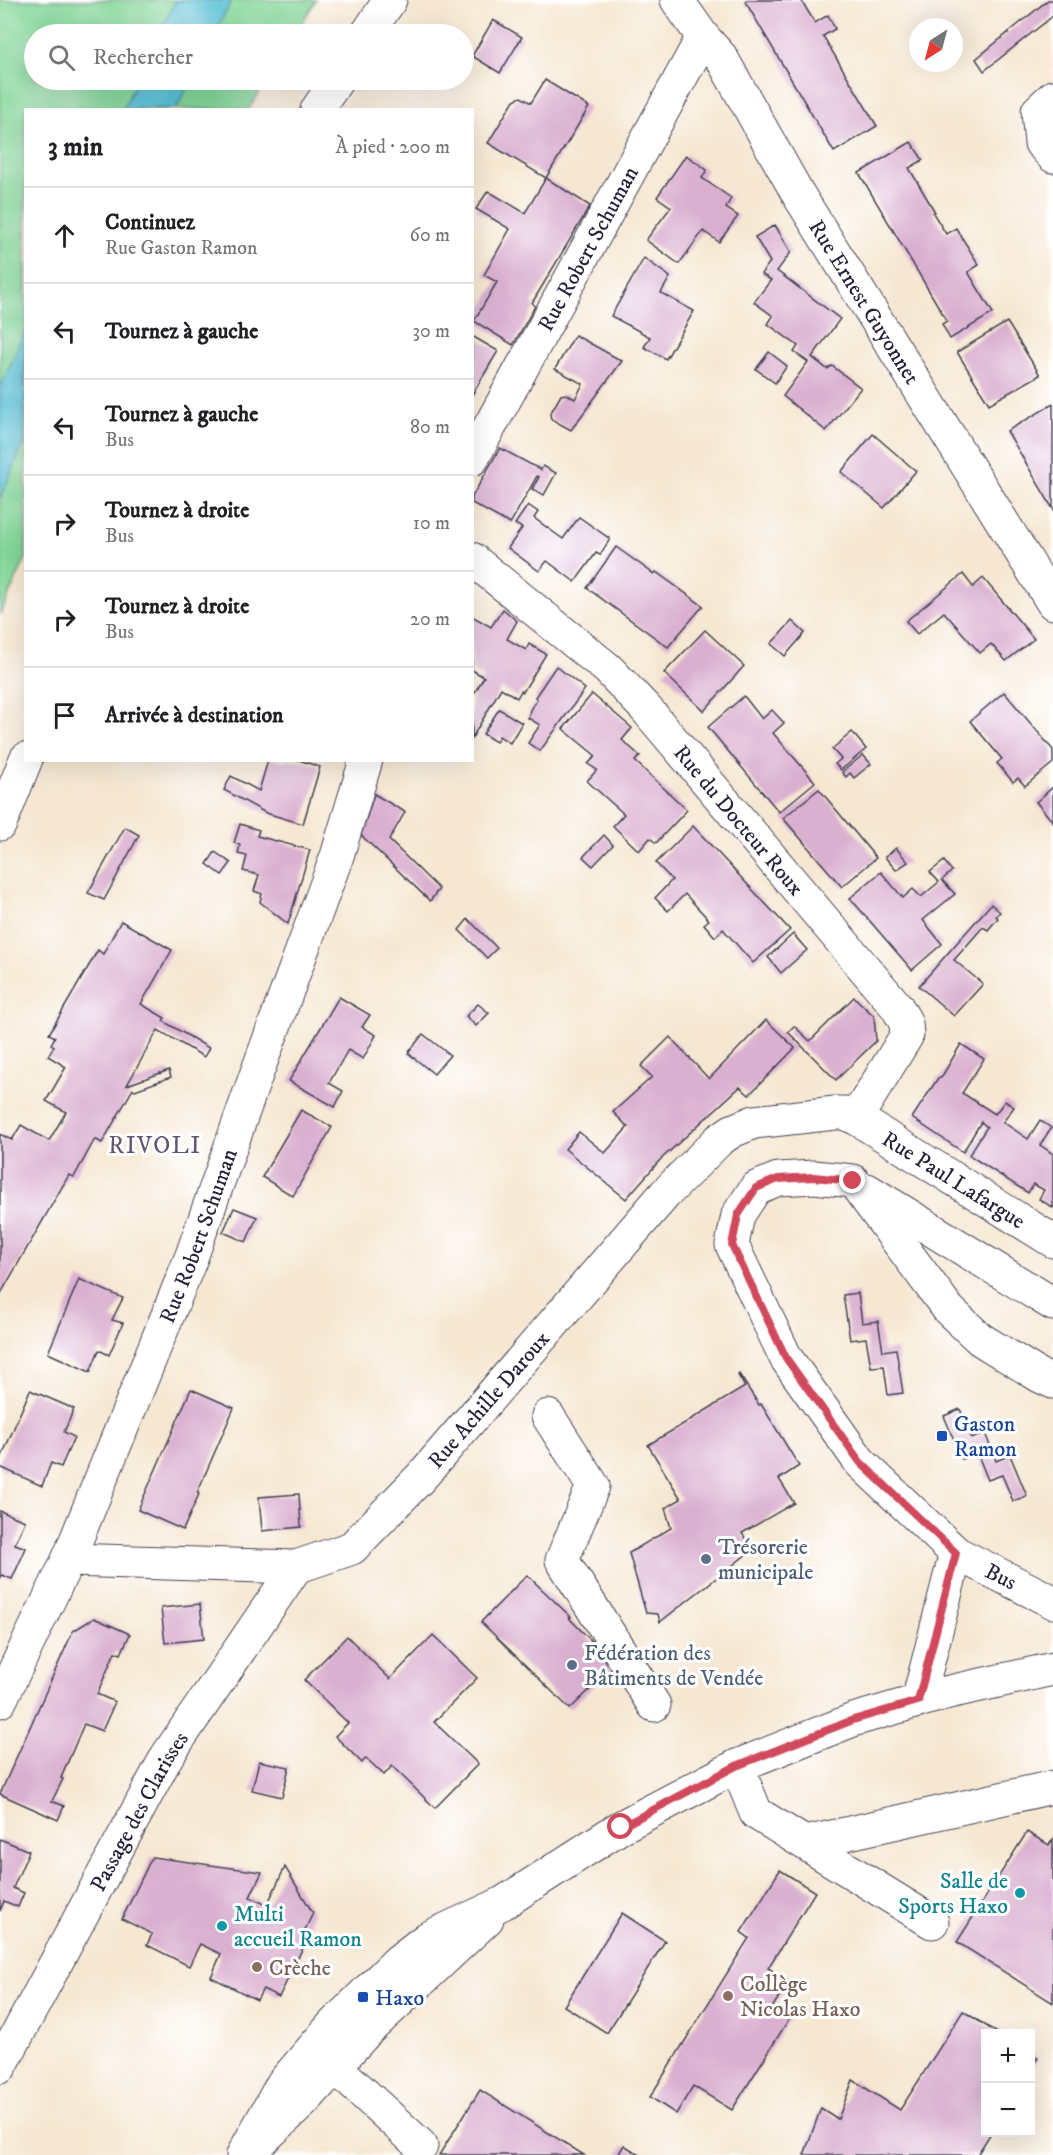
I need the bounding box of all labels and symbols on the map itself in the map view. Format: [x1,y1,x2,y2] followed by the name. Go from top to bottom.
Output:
[909,18,963,72] north arrow
[532,161,645,336] street label: Rue Robert Schuman
[802,215,925,390] street label: Rue Ernest Guyonnet
[667,740,809,902] street label: Rue du Docteur Roux
[877,1126,1030,1235] street label: Rue Paul Lafargue
[108,1131,202,1161] district label: RIVOLI
[154,1145,244,1327] street label: Rue Robert Schuman
[839,1167,865,1193] route end
[423,1326,556,1474] street label: Rue Achille Daroux
[954,1411,1017,1463] place label: Gaston Ramon
[935,1429,949,1443] marker: Gaston Ramon
[718,1534,813,1586] place label: Trésorerie municipale
[699,1552,713,1566] marker: Trésorerie municipale
[980,1558,1021,1596] street label: Bus
[584,1640,763,1692] place label: Fédération des Bâtiments de Vendée
[565,1658,579,1672] marker: Fédération des Bâtiments de Vendée
[85,1727,195,1896] street label: Passage des Clarisses
[607,1813,633,1839] route start
[898,1868,1008,1920] place label: Salle de Sports Haxo
[1013,1886,1027,1900] marker: Salle de Sports Haxo
[234,1901,362,1953] place label: Multi accueil Ramon
[215,1919,229,1933] marker: Multi accueil Ramon
[269,1955,331,1982] place label: Crèche
[250,1960,264,1974] marker: Crèche
[740,1971,861,2023] place label: Collège Nicolas Haxo
[375,1985,424,2012] place label: Haxo
[721,1989,735,2003] marker: Collège Nicolas Haxo
[356,1990,370,2004] marker: Haxo

